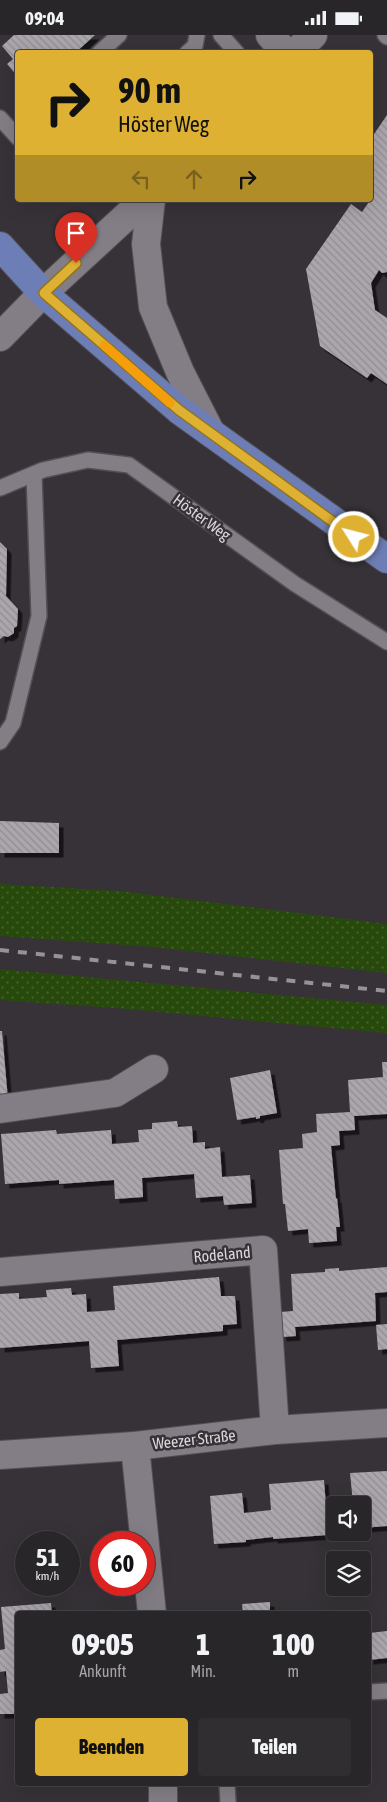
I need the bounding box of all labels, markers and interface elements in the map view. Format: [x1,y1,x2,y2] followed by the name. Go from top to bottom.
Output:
[25,7,64,29] text: 09:04
[35,70,100,135] icon: right
[118,70,181,110] text: 90 m
[118,111,209,137] text: Höster Weg
[127,165,155,193] icon: left
[180,165,208,193] icon: ahead
[233,165,261,193] icon: right
[55,212,97,263] pin
[62,219,90,247] icon: arrive
[169,490,234,545] street label: Höster Weg
[327,510,379,562] position arrow
[193,1243,251,1265] street label: Rodeland
[152,1426,236,1452] street label: Weezer Straße
[326,1496,371,1596] map controls
[326,1496,371,1541] button: sound
[90,1531,155,1596] speed limit sign: 60
[36,1543,59,1571] text: 51
[326,1551,371,1596] button: layers
[36,1569,59,1583] text: km/h
[72,1627,134,1661] text: 09:05
[196,1627,210,1661] text: 1
[272,1627,314,1661] text: 100
[79,1662,126,1680] text: Ankunft
[191,1662,216,1680] text: Min.
[287,1662,299,1680] text: m
[35,1718,188,1776] button: Beenden
[198,1718,351,1776] button: Teilen

